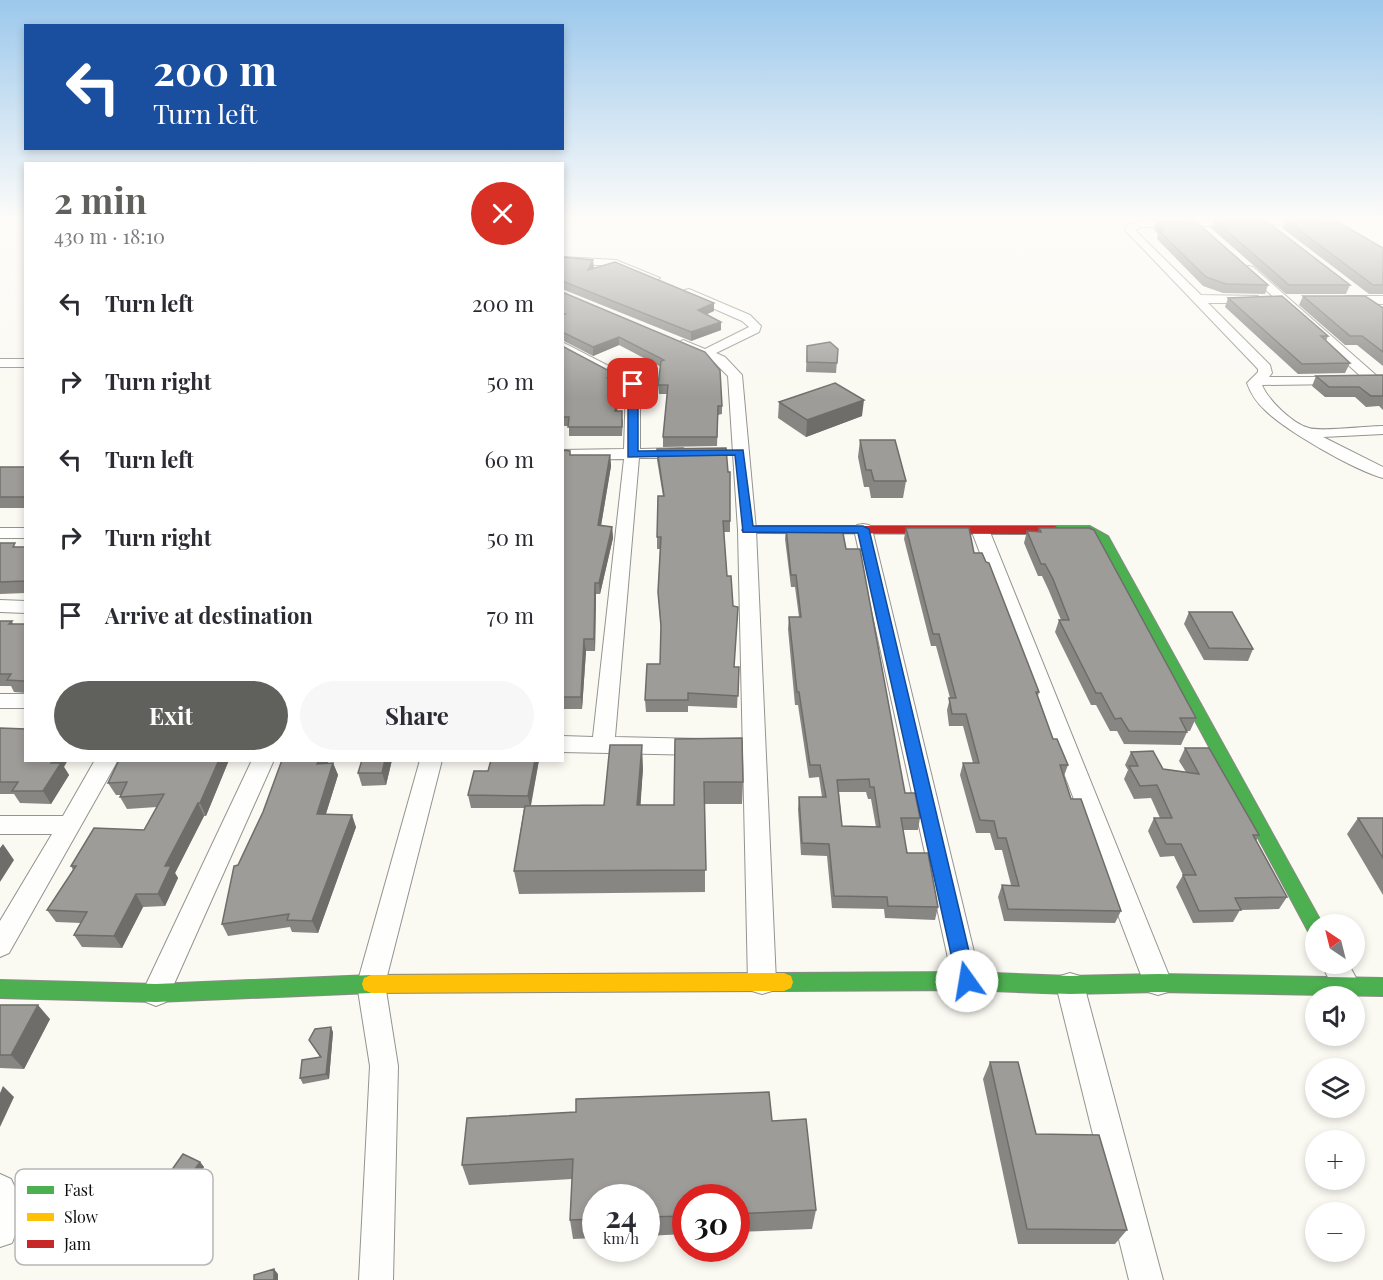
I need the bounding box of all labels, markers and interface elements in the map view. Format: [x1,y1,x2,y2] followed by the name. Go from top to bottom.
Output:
[153,41,277,97] text: 200 m
[54,48,132,126] icon: left
[153,95,257,131] text: Turn left
[54,175,147,223] text: 2 min
[471,182,534,245] button: close
[54,222,165,249] text: 430 m · 18:10
[54,287,87,320] icon: left
[105,288,194,318] text: Turn left
[472,288,534,318] text: 200 m
[607,358,658,409] pin
[54,365,87,398] icon: right
[105,366,211,396] text: Turn right
[487,366,534,396] text: 50 m
[616,367,649,400] icon: arrive
[54,443,87,476] icon: left
[105,444,194,474] text: Turn left
[484,444,534,474] text: 60 m
[54,521,87,554] icon: right
[105,522,211,552] text: Turn right
[487,522,534,552] text: 50 m
[54,599,87,632] icon: arrive
[105,600,313,630] text: Arrive at destination
[487,600,534,630] text: 70 m
[54,681,288,750] button: Exit
[300,681,534,750] button: Share
[1305,914,1365,974] north arrow
[1305,914,1365,1262] map controls
[935,949,999,1013] position arrow
[1305,986,1365,1046] button: sound
[1305,1058,1365,1118] button: layers
[1305,1130,1365,1190] button: +
[15,1169,213,1265] legend
[64,1179,94,1200] text: Fast
[672,1184,750,1262] speed limit sign: 30
[605,1196,637,1236] text: 24
[1305,1202,1365,1262] button: −
[64,1206,99,1227] text: Slow
[603,1228,639,1248] text: km/h
[63,1233,91,1254] text: Jam

